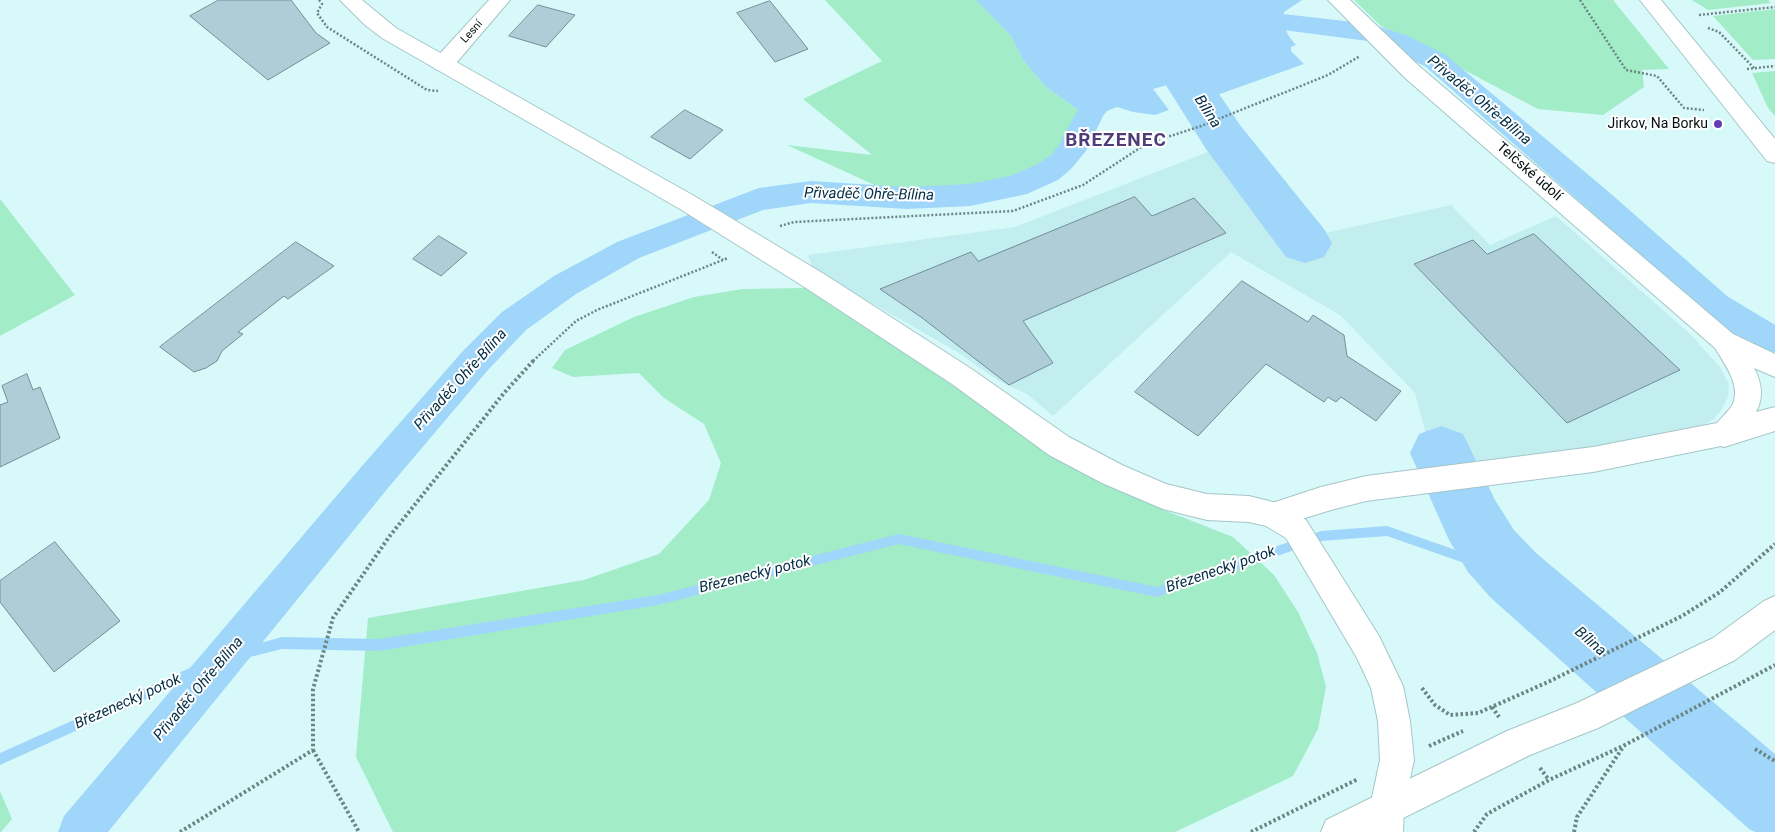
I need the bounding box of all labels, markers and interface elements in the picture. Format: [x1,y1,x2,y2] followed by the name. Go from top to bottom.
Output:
[458,18,486,46] street label: Lesní
[1423,52,1535,150] water label: Přivaděč Ohře-Bílina
[1190,92,1224,132] water label: Bílina
[1608,116,1708,132] place label: Jirkov, Na Borku
[1712,118,1724,130] marker: Jirkov, Na Borku
[1064,130,1168,152] district label: BŘEZENEC
[1493,139,1565,205] street label: Telčské údolí
[804,185,934,205] water label: Přivaděč Ohře-Bílina
[411,326,511,434] water label: Přivaděč Ohře-Bílina
[1164,543,1278,597] water label: Březenecký potok
[697,552,813,598] water label: Březenecký potok
[1571,623,1609,661] water label: Bílina
[150,633,248,745] water label: Přivaděč Ohře-Bílina
[72,671,184,733] water label: Březenecký potok

